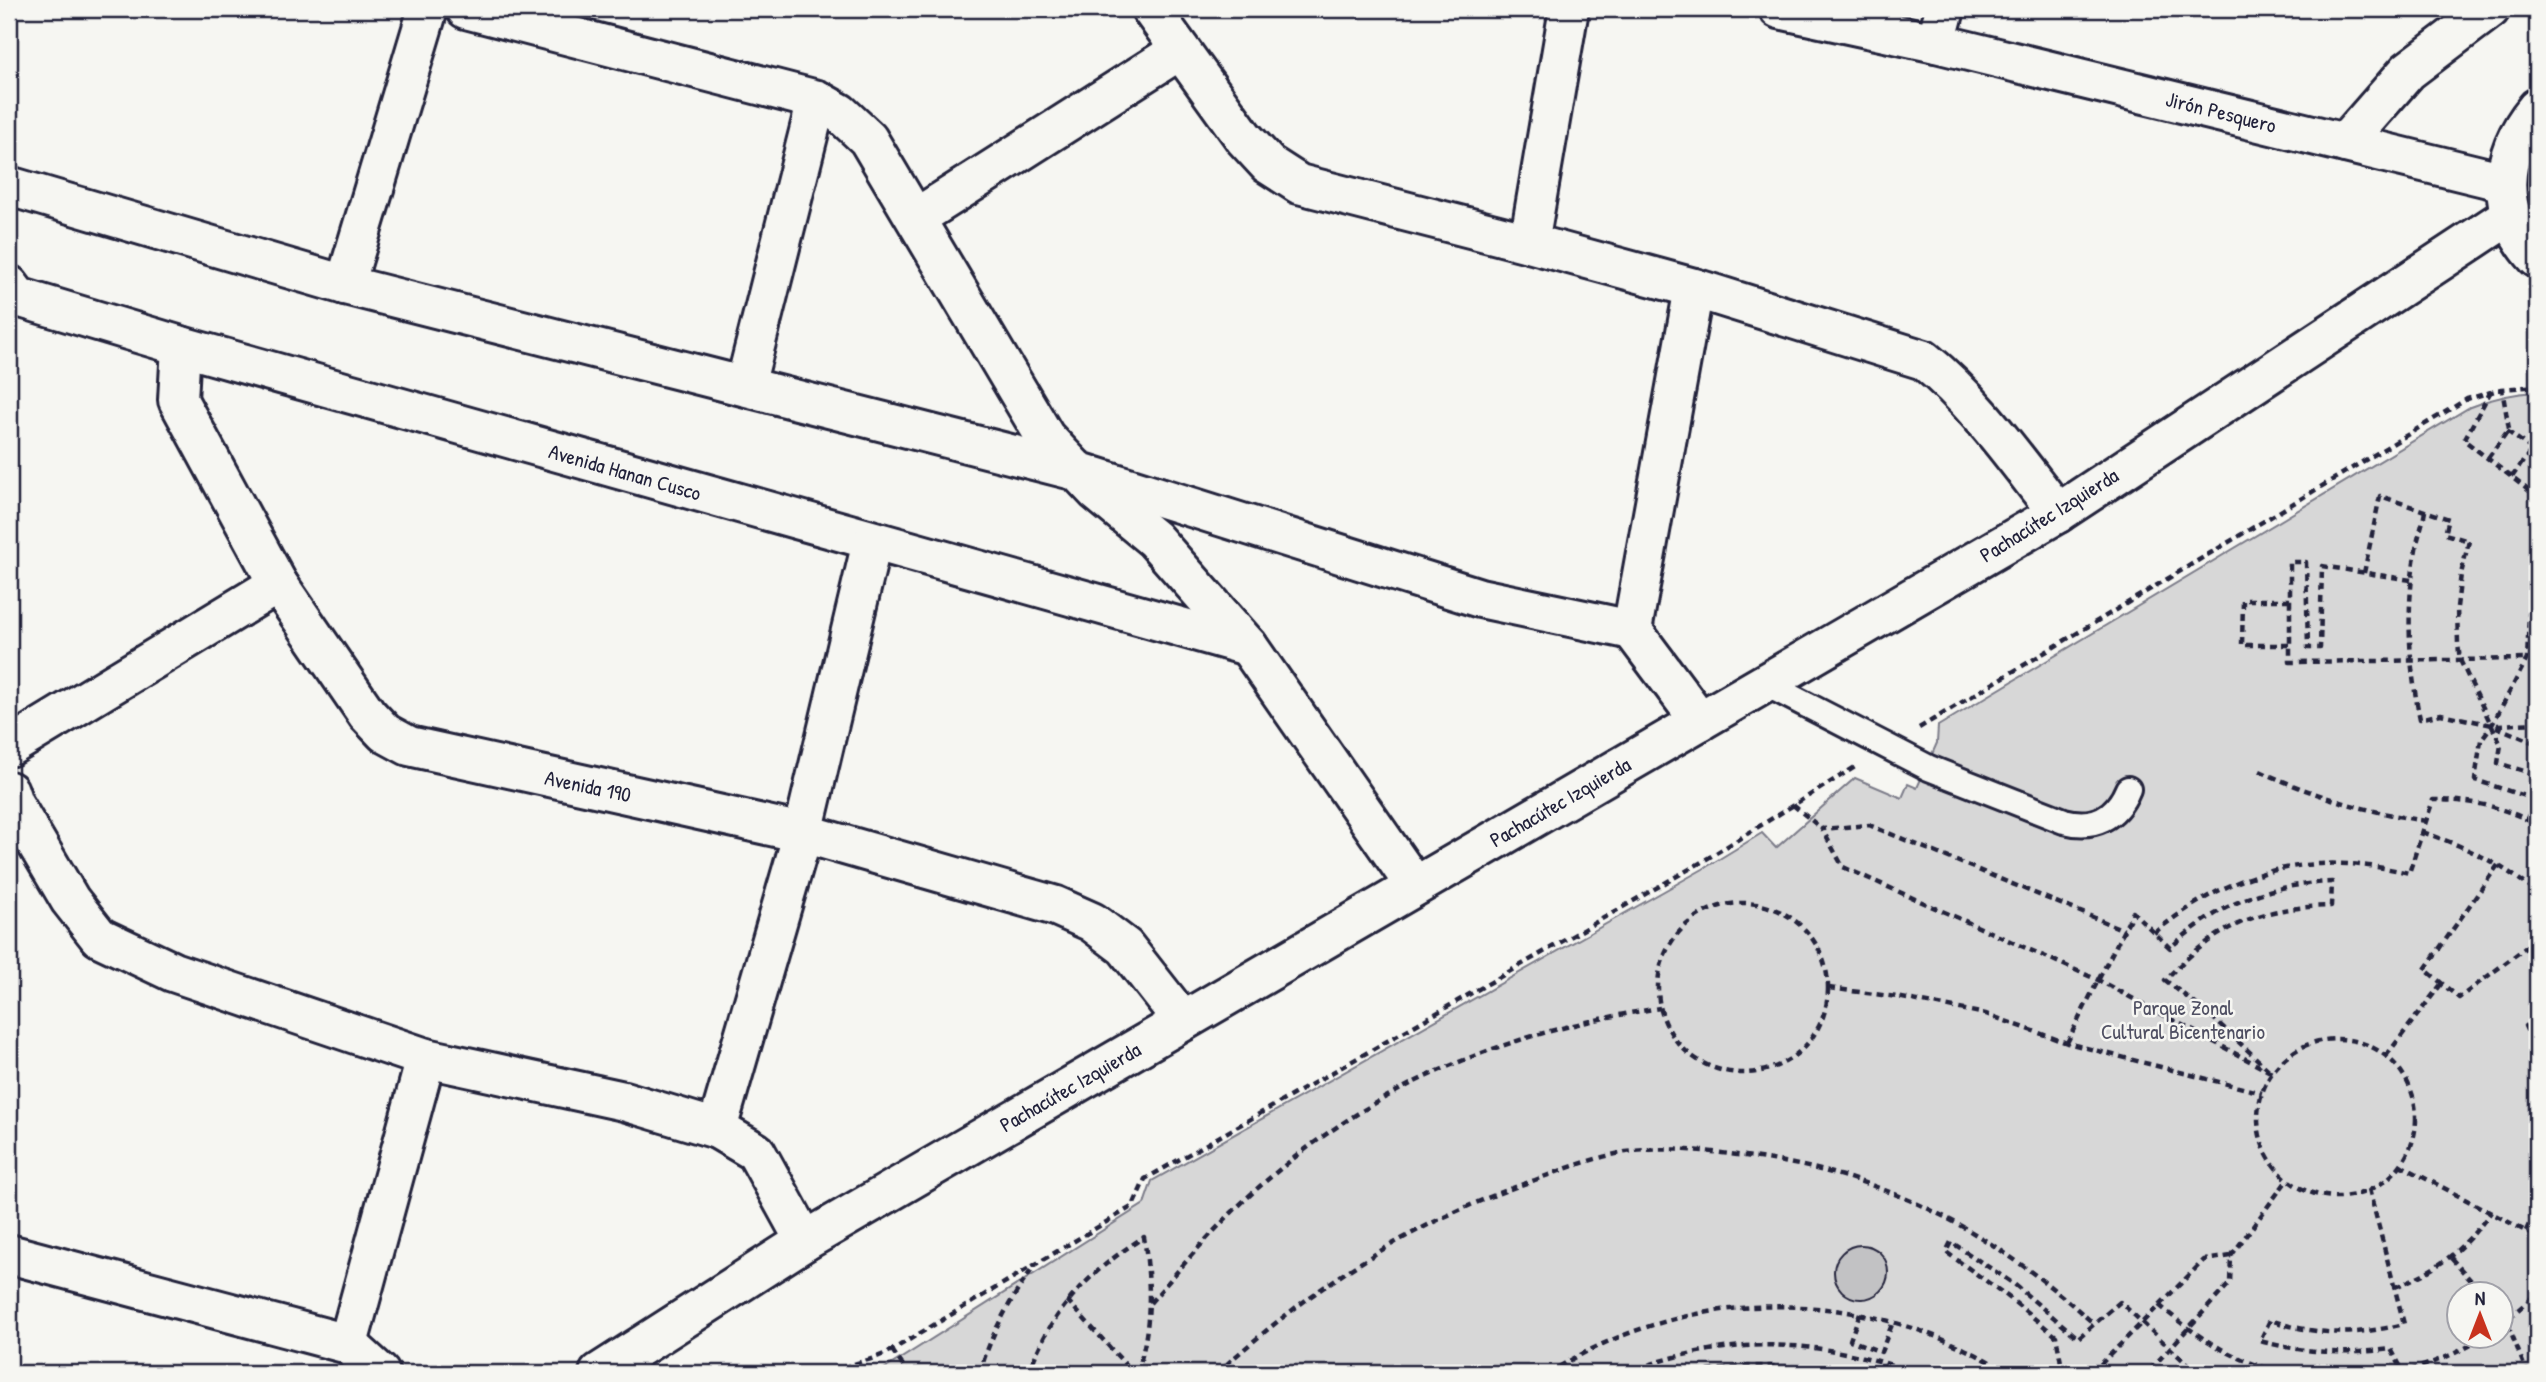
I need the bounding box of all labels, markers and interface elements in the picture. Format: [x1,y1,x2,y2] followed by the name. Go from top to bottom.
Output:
[2163,84,2279,140] street label: Jirón Pesquero
[545,436,705,508] street label: Avenida Hanan Cusco
[1974,461,2124,569] street label: Pachacútec Izquierda
[1484,750,1636,854] street label: Pachacútec Izquierda
[542,763,634,809] street label: Avenida 190
[2101,993,2265,1046] park label: Parque Zonal Cultural Bicentenario
[994,1035,1146,1139] street label: Pachacútec Izquierda
[2444,1280,2514,1350] north arrow
[2475,1285,2485,1311] text: N

